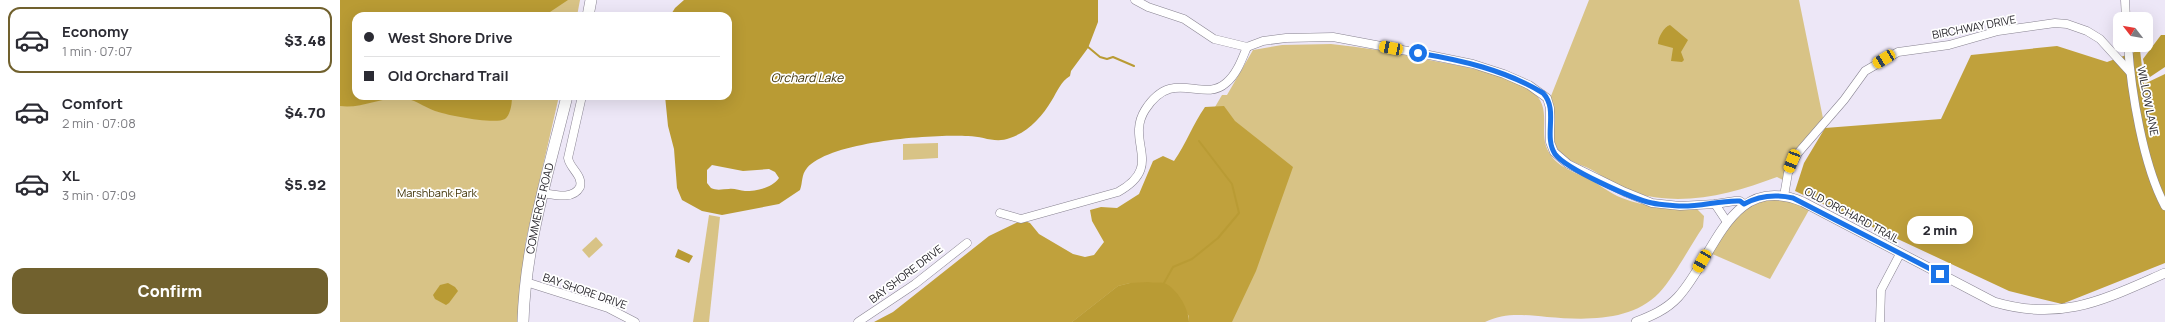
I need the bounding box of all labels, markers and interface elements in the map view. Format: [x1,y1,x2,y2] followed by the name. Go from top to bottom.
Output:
[1931,11,2017,42] street label: BIRCHWAY DRIVE
[2113,12,2153,52] north arrow
[2113,12,2153,52] map controls
[62,21,129,42] text: Economy
[14,22,50,58] icon: car
[388,27,512,48] text: West Shore Drive
[284,30,326,51] text: $3.48
[1378,40,1404,56] car
[62,42,132,60] text: 1 min · 07:07
[1409,44,1427,62] route start
[1871,48,1897,70] car
[388,65,509,86] text: Old Orchard Trail
[2134,65,2163,137] street label: WILLOW LANE
[771,69,844,86] water label: Orchard Lake
[62,93,123,114] text: Comfort
[14,94,50,130] icon: car
[284,102,326,123] text: $4.70
[62,114,136,132] text: 2 min · 07:08
[1782,148,1802,174] car
[522,161,557,255] street label: COMMERCE ROAD
[62,165,80,186] text: XL
[14,166,50,202] icon: car
[284,174,326,195] text: $5.92
[1802,183,1903,246] street label: OLD ORCHARD TRAIL
[397,185,478,200] park label: Marshbank Park
[62,186,136,204] text: 3 min · 07:09
[1907,216,1973,244] callout: 2 min
[1923,221,1957,239] text: 2 min
[866,241,946,306] street label: BAY SHORE DRIVE
[1691,248,1713,274] car
[1931,265,1949,283] route end
[12,268,328,314] button: Confirm
[541,269,629,312] street label: BAY SHORE DRIVE

